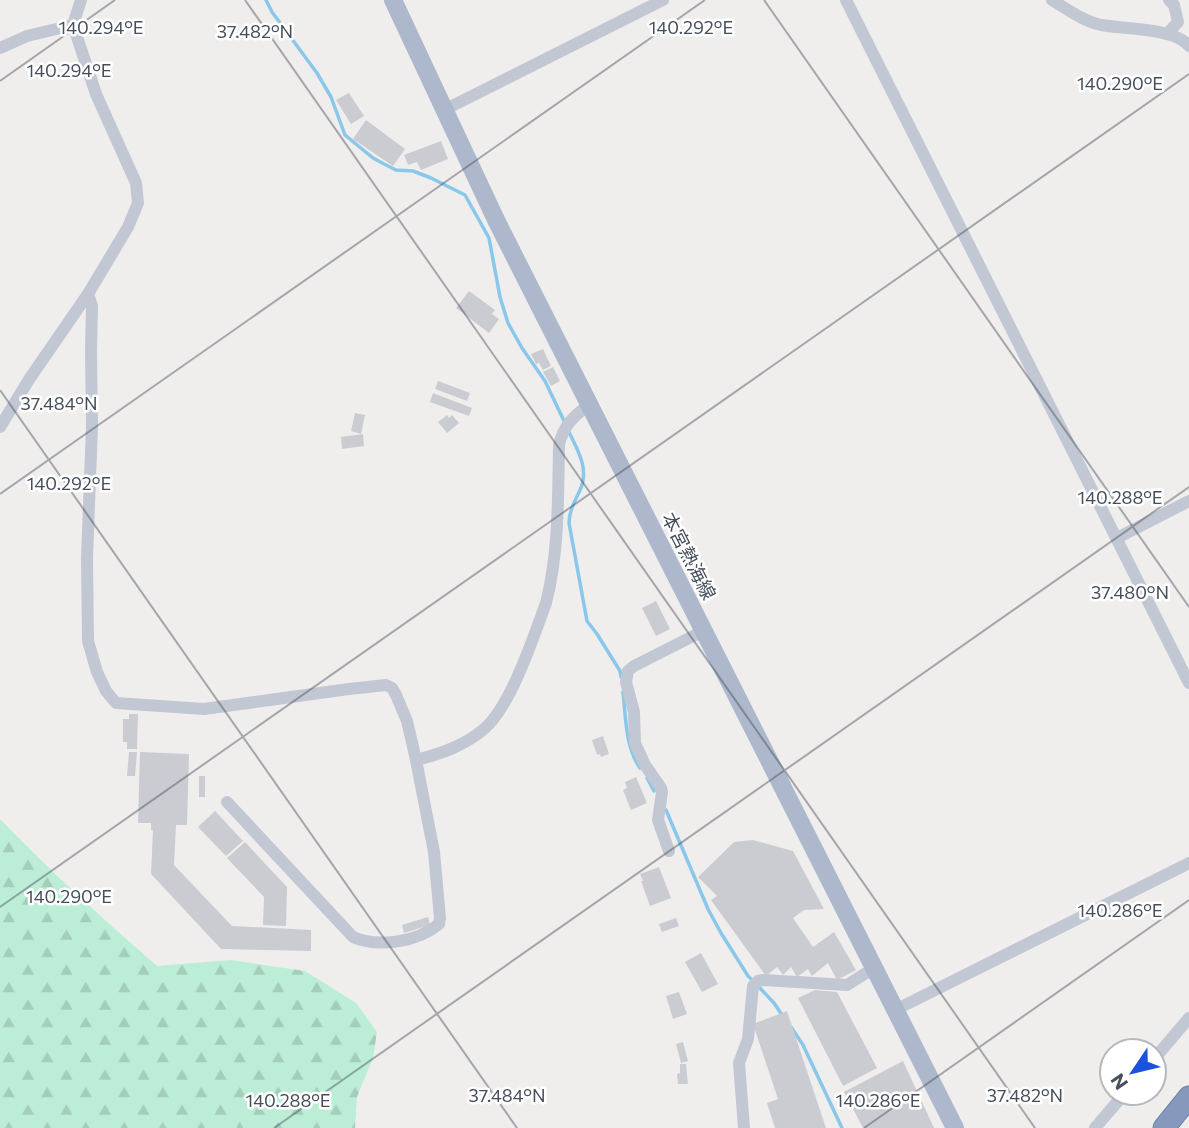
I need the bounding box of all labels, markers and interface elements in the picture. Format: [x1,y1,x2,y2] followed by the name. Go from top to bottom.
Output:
[59,16,143,38] text: 140.294°E
[649,16,733,38] text: 140.292°E
[217,20,293,42] text: 37.482°N
[27,59,111,81] text: 140.294°E
[1077,72,1163,94] text: 140.290°E
[21,392,98,414] text: 37.484°N
[27,472,111,494] text: 140.292°E
[1077,486,1163,508] text: 140.288°E
[658,508,721,603] street label: 本宮熱海線
[1091,581,1169,603] text: 37.480°N
[26,885,112,907] text: 140.290°E
[1077,899,1163,921] text: 140.286°E
[1098,1037,1168,1107] north arrow
[1105,1070,1132,1094] text: N
[469,1084,546,1106] text: 37.484°N
[987,1084,1063,1106] text: 37.482°N
[245,1089,331,1111] text: 140.288°E
[835,1089,921,1111] text: 140.286°E

